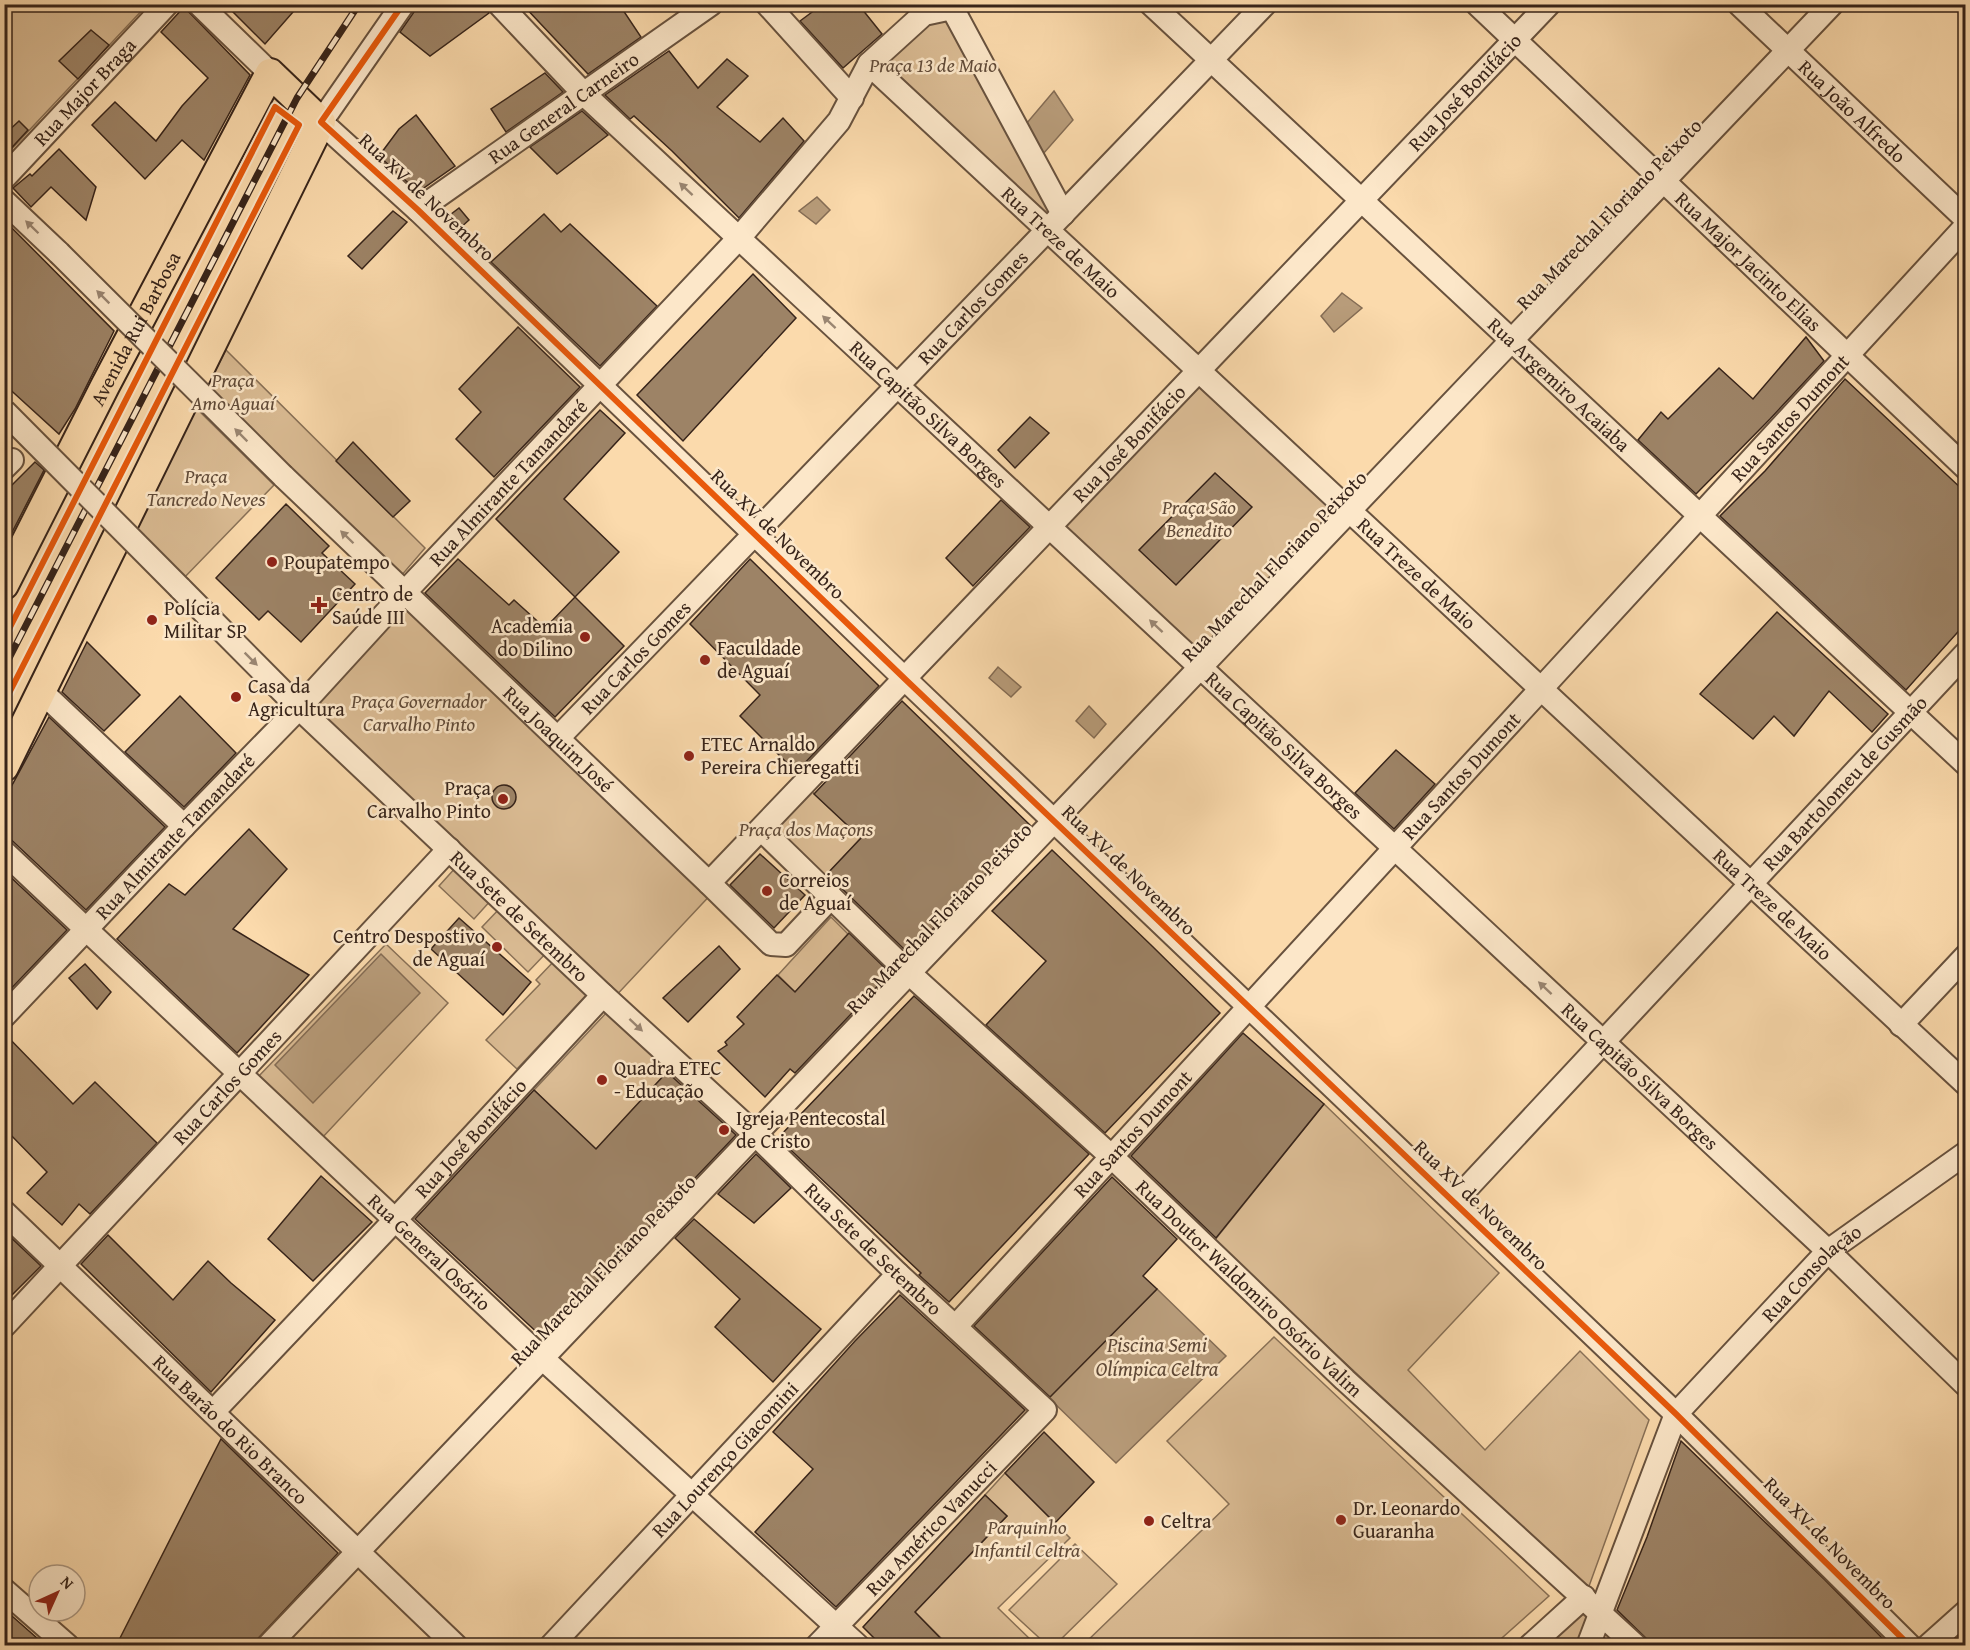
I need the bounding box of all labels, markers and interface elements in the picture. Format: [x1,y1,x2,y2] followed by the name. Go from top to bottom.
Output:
[1401,26,1528,157] street label: Rua José Bonifácio
[26,31,143,152] street label: Rua Major Braga
[482,44,645,170] street label: Rua General Carneiro
[868,50,997,79] park label: Praça 13 de Maio
[1792,53,1913,169] street label: Rua João Alfredo
[1509,111,1708,316] street label: Rua Marechal Floriano Peixoto
[353,126,502,268] street label: Rua XV de Novembro
[995,179,1127,305] street label: Rua Treze de Maio
[679,183,694,196] one-way arrow
[1669,184,1828,338] street label: Rua Major Jacinto Elias
[24,220,39,234] one-way arrow
[910,243,1035,371] street label: Rua Carlos Gomes
[82,246,188,411] street label: Avenida Rui Barbosa
[96,290,111,304] one-way arrow
[1482,310,1638,459] street label: Rua Argemiro Acaiaba
[821,315,836,329] one-way arrow
[843,333,1014,495] street label: Rua Capitão Silva Borges
[1723,347,1856,488] street label: Rua Santos Dumont
[190,365,277,417] park label: Praça Amo Aguaí
[1065,378,1192,509] street label: Rua José Bonifácio
[422,392,594,572] street label: Rua Almirante Tamandaré
[235,428,249,442] one-way arrow
[147,461,266,513] park label: Praça Tancredo Neves
[705,462,852,606] street label: Rua XV de Novembro
[1174,463,1373,668] street label: Rua Marechal Floriano Peixoto
[1161,492,1236,544] park label: Praça São Benedito
[1351,510,1483,636] street label: Rua Treze de Maio
[340,530,355,544] one-way arrow
[284,547,390,576] place label: Poupatempo
[265,555,279,569] marker: Poupatempo
[332,579,413,631] place label: Centro de Saúde III
[164,593,247,645] place label: Polícia Militar SP
[573,593,697,721] street label: Rua Carlos Gomes
[310,596,328,614] marker: Centro de Saúde III
[491,611,574,663] place label: Academia do Dilino
[145,613,159,627] marker: Polícia Militar SP
[1149,620,1164,633] one-way arrow
[578,630,592,644] marker: Academia do Dilino
[717,633,801,685] place label: Faculdade de Aguaí
[243,652,257,666] one-way arrow
[698,653,712,667] marker: Faculdade de Aguaí
[1199,664,1370,826] street label: Rua Capitão Silva Borges
[248,671,345,723] place label: Casa da Agricultura
[497,679,621,799] street label: Rua Joaquim José
[350,686,487,738] park label: Praça Governador Carvalho Pinto
[1755,688,1934,877] street label: Rua Bartolomeu de Gusmão
[229,690,243,704] marker: Casa da Agricultura
[1395,705,1527,846] street label: Rua Santos Dumont
[701,729,860,781] place label: ETEC Arnaldo Pereira Chieregatti
[88,746,261,926] street label: Rua Almirante Tamandaré
[682,749,696,763] marker: ETEC Arnaldo Pereira Chieregatti
[367,773,492,825] place label: Praça Carvalho Pinto
[496,792,510,806] marker: Praça Carvalho Pinto
[1056,798,1203,942] street label: Rua XV de Novembro
[738,814,874,843] park label: Praça dos Maçons
[839,815,1038,1020] street label: Rua Marechal Floriano Peixoto
[1707,841,1839,967] street label: Rua Treze de Maio
[444,843,595,988] street label: Rua Sete de Setembro
[779,865,852,917] place label: Correios de Aguaí
[760,884,774,898] marker: Correios de Aguaí
[333,921,485,973] place label: Centro Despostivo de Aguaí
[490,940,504,954] marker: Centro Despostivo de Aguaí
[1537,981,1552,995] one-way arrow
[1555,995,1726,1157] street label: Rua Capitão Silva Borges
[629,1017,643,1031] one-way arrow
[165,1022,288,1151] street label: Rua Carlos Gomes
[614,1053,721,1105] place label: Quadra ETEC - Educação
[1066,1063,1198,1204] street label: Rua Santos Dumont
[408,1072,533,1204] street label: Rua José Bonifácio
[595,1073,609,1087] marker: Quadra ETEC - Educação
[736,1103,886,1155] place label: Igreja Pentecostal de Cristo
[717,1123,731,1137] marker: Igreja Pentecostal de Cristo
[1408,1133,1555,1277] street label: Rua XV de Novembro
[503,1167,702,1372] street label: Rua Marechal Floriano Peixoto
[1130,1172,1370,1404] street label: Rua Doutor Waldomiro Osório Valim
[798,1175,949,1322] street label: Rua Sete de Setembro
[362,1186,498,1317] street label: Rua General Osório
[1754,1217,1867,1328] street label: Rua Consolação
[1096,1329,1219,1384] water label: Piscina Semi Olímpica Celtra
[147,1347,315,1511] street label: Rua Barão do Rio Branco
[644,1374,805,1544] street label: Rua Lourenço Giacomini
[858,1453,1003,1602] street label: Rua Américo Vanucci
[1757,1470,1903,1616] street label: Rua XV de Novembro
[1353,1493,1460,1545] place label: Dr. Leonardo Guaranha
[1161,1506,1212,1535] place label: Celtra
[974,1512,1081,1564] park label: Parquinho Infantil Celtra
[1334,1513,1348,1527] marker: Dr. Leonardo Guaranha
[1142,1514,1156,1528] marker: Celtra
[27,1563,87,1623] north arrow
[55,1570,80,1595] text: N

